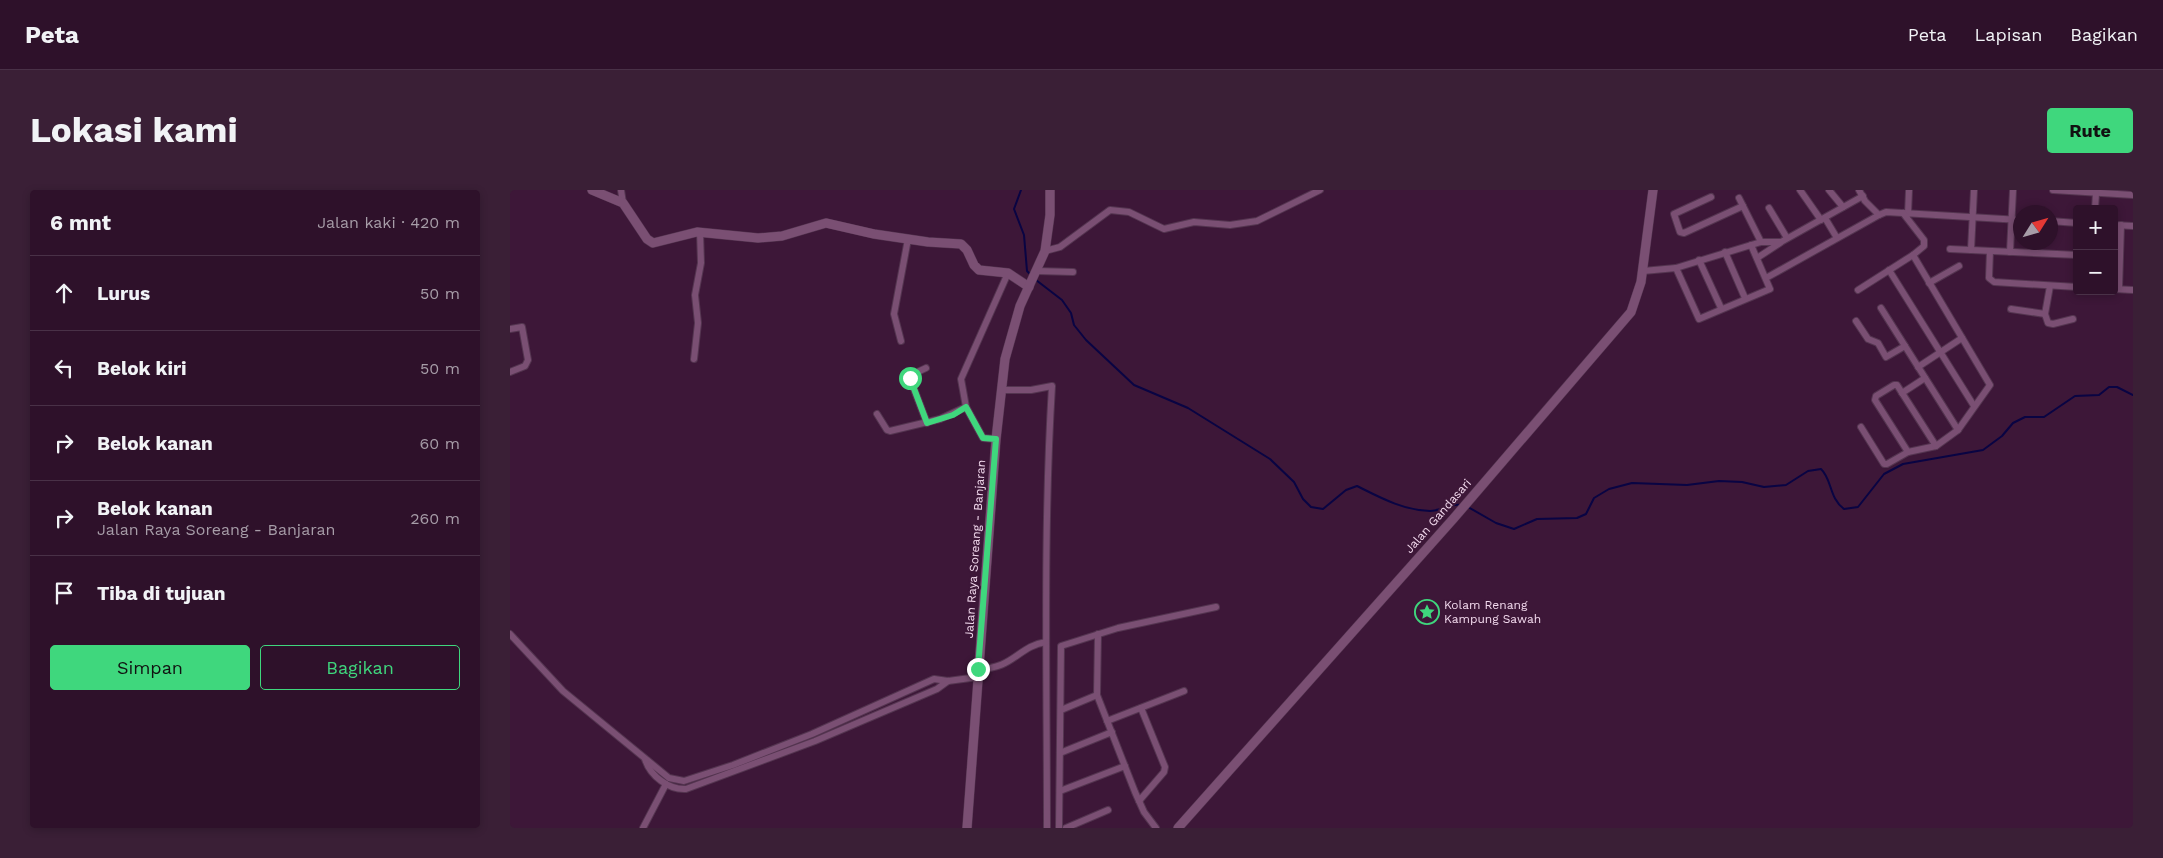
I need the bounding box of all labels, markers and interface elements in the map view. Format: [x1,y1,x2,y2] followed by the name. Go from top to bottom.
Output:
[25,21,79,49] text: Peta
[1908,24,1946,45] text: Peta
[1974,24,2042,45] text: Lapisan
[2070,24,2138,45] text: Bagikan
[2047,108,2133,153] button: Rute
[30,109,238,151] text: Lokasi kami
[2013,205,2058,250] north arrow
[2073,205,2118,295] map controls
[2073,205,2118,250] button: +
[50,210,111,235] text: 6 mnt
[317,213,460,232] text: Jalan kaki · 420 m
[2073,250,2118,295] button: −
[50,279,78,307] icon: ahead
[97,282,150,305] text: Lurus
[420,284,460,303] text: 50 m
[50,354,78,382] icon: left
[97,357,187,380] text: Belok kiri
[420,359,460,378] text: 50 m
[899,367,922,390] route start
[50,429,78,457] icon: right
[97,432,213,455] text: Belok kanan
[420,434,460,453] text: 60 m
[962,459,988,639] street label: Jalan Raya Soreang - Banjaran
[1402,476,1474,556] street label: Jalan Gandasari
[97,497,213,520] text: Belok kanan
[50,504,78,532] icon: right
[410,509,460,528] text: 260 m
[97,520,335,539] text: Jalan Raya Soreang - Banjaran
[50,579,78,607] icon: arrive
[97,582,226,605] text: Tiba di tujuan
[1444,598,1541,626] place label: Kolam Renang Kampung Sawah
[1414,599,1440,625] place icon: Kolam Renang Kampung Sawah
[50,645,250,690] button: Simpan
[260,645,460,690] button: Bagikan
[967,658,990,681] route end

